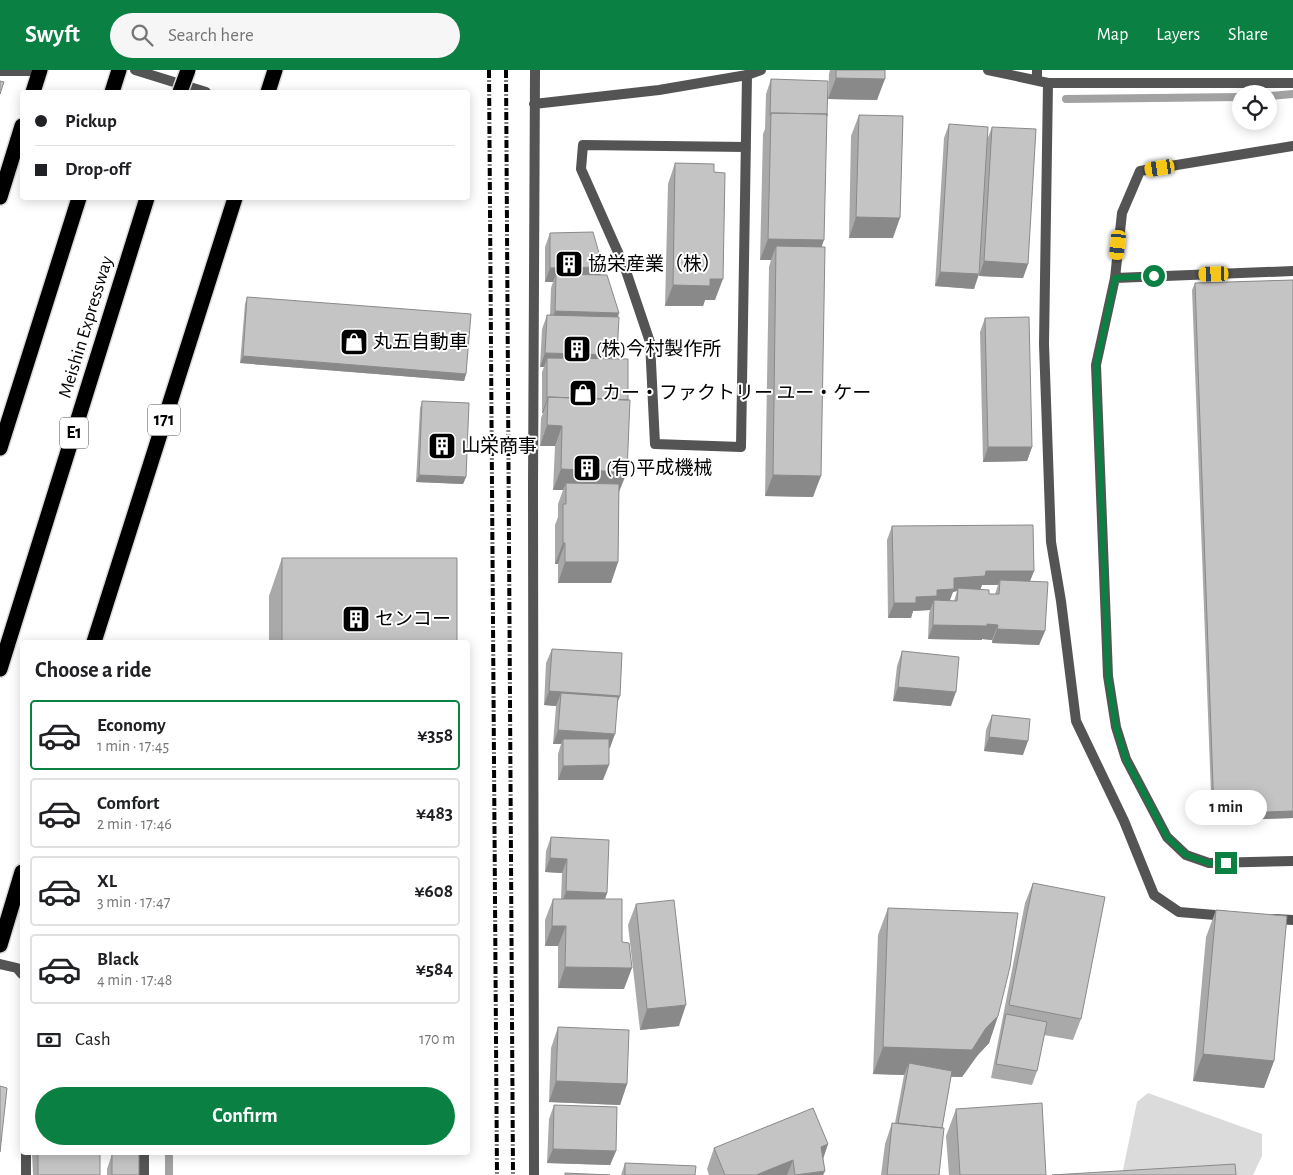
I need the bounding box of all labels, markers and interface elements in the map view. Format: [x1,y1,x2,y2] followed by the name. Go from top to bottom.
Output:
[110,13,460,58] search box
[128,21,156,49] icon: search
[25,23,80,47] text: Swyft
[168,26,254,45] text: Search here
[1097,26,1128,44] text: Map
[1156,26,1200,44] text: Layers
[1228,26,1268,44] text: Share
[1232,85,1277,130] map controls
[1232,85,1277,130] button: locate
[65,112,117,131] text: Pickup
[1144,158,1175,178] car
[65,160,130,179] text: Drop-off
[1108,229,1127,261] car
[554,249,584,279] building icon: 協栄産業（株）
[588,253,721,274] place label: 協栄産業（株）
[55,254,117,400] street label: Meishin Expressway
[1143,265,1165,287] route start
[1198,266,1229,282] car
[339,327,369,357] shop icon: 丸五自動車
[373,332,468,352] place label: 丸五自動車
[562,334,592,364] building icon: (株)今村製作所
[596,338,721,359] place label: (株)今村製作所
[568,378,598,408] shop icon: カー・ファクトリー ユー・ケー
[602,383,871,403] place label: カー・ファクトリー ユー・ケー
[148,404,180,436] road number: 171
[60,418,88,448] road number: E1
[427,431,457,461] building icon: 山栄商事
[461,436,537,456] place label: 山栄商事
[572,453,602,483] building icon: (有)平成機械
[606,457,712,478] place label: (有)平成機械
[341,604,371,634] building icon: センコー
[375,610,451,629] place label: センコー
[35,659,151,681] text: Choose a ride
[37,713,82,758] icon: car
[97,716,166,735] text: Economy
[417,726,453,745] text: ¥358
[97,738,169,754] text: 1 min · 17:45
[1185,790,1267,826] callout: 1 min
[37,791,82,836] icon: car
[97,794,159,813] text: Comfort
[1209,799,1243,815] text: 1 min
[416,804,453,823] text: ¥483
[97,816,172,832] text: 2 min · 17:46
[1215,852,1237,874] route end
[37,869,82,914] icon: car
[97,872,117,891] text: XL
[415,882,453,901] text: ¥608
[97,894,170,910] text: 3 min · 17:47
[37,947,82,992] icon: car
[97,950,139,969] text: Black
[416,960,453,979] text: ¥584
[97,972,172,988] text: 4 min · 17:48
[35,1026,63,1054] icon: cash
[75,1030,111,1049] text: Cash
[419,1031,455,1047] text: 170 m
[35,1087,455,1145] button: Confirm

